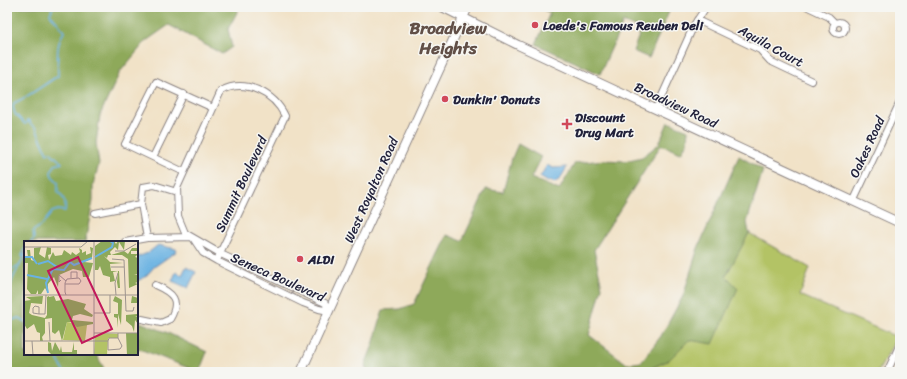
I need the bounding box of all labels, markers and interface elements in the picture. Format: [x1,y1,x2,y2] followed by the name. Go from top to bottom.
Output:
[410,13,488,63] district label: Broadview Heights
[543,14,705,37] place label: Loede's Famous Reuben Deli
[733,18,808,74] street label: Aquila Court
[530,20,540,30] marker: Loede's Famous Reuben Deli
[630,76,723,135] street label: Broadview Road
[453,88,540,111] place label: Dunkin' Donuts
[440,94,450,104] marker: Dunkin' Donuts
[575,106,634,144] place label: Discount Drug Mart
[843,111,892,182] street label: Oakes Road
[562,119,572,129] marker: Discount Drug Mart
[209,131,274,236] street label: Summit Boulevard
[337,132,405,247] street label: West Royalton Road
[24,241,138,355] inset map
[227,246,330,309] street label: Seneca Boulevard
[307,248,335,271] place label: ALDI
[295,254,305,264] marker: ALDI

